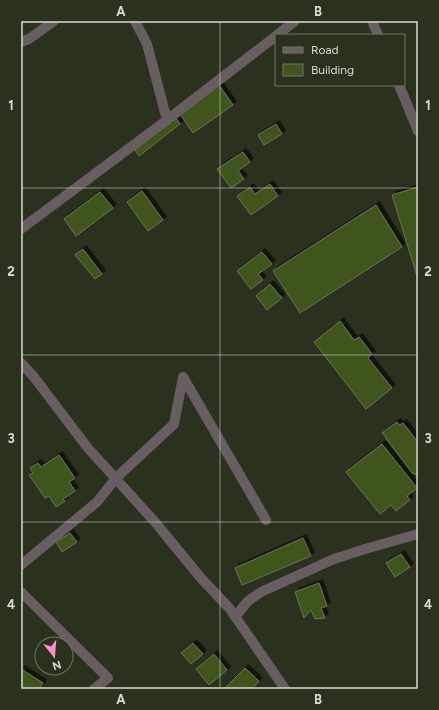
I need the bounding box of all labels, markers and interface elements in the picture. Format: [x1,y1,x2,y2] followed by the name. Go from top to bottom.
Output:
[116,4,126,19] text: A
[314,4,322,19] text: B
[275,34,405,86] legend
[311,43,339,57] text: Road
[311,63,354,77] text: Building
[8,98,14,113] text: 1
[425,98,431,113] text: 1
[7,264,15,279] text: 2
[424,264,432,279] text: 2
[7,431,15,446] text: 3
[424,431,432,446] text: 3
[7,597,15,612] text: 4
[424,597,432,612] text: 4
[34,636,74,676] north arrow
[51,658,63,673] text: N
[116,692,126,707] text: A
[314,692,322,707] text: B

